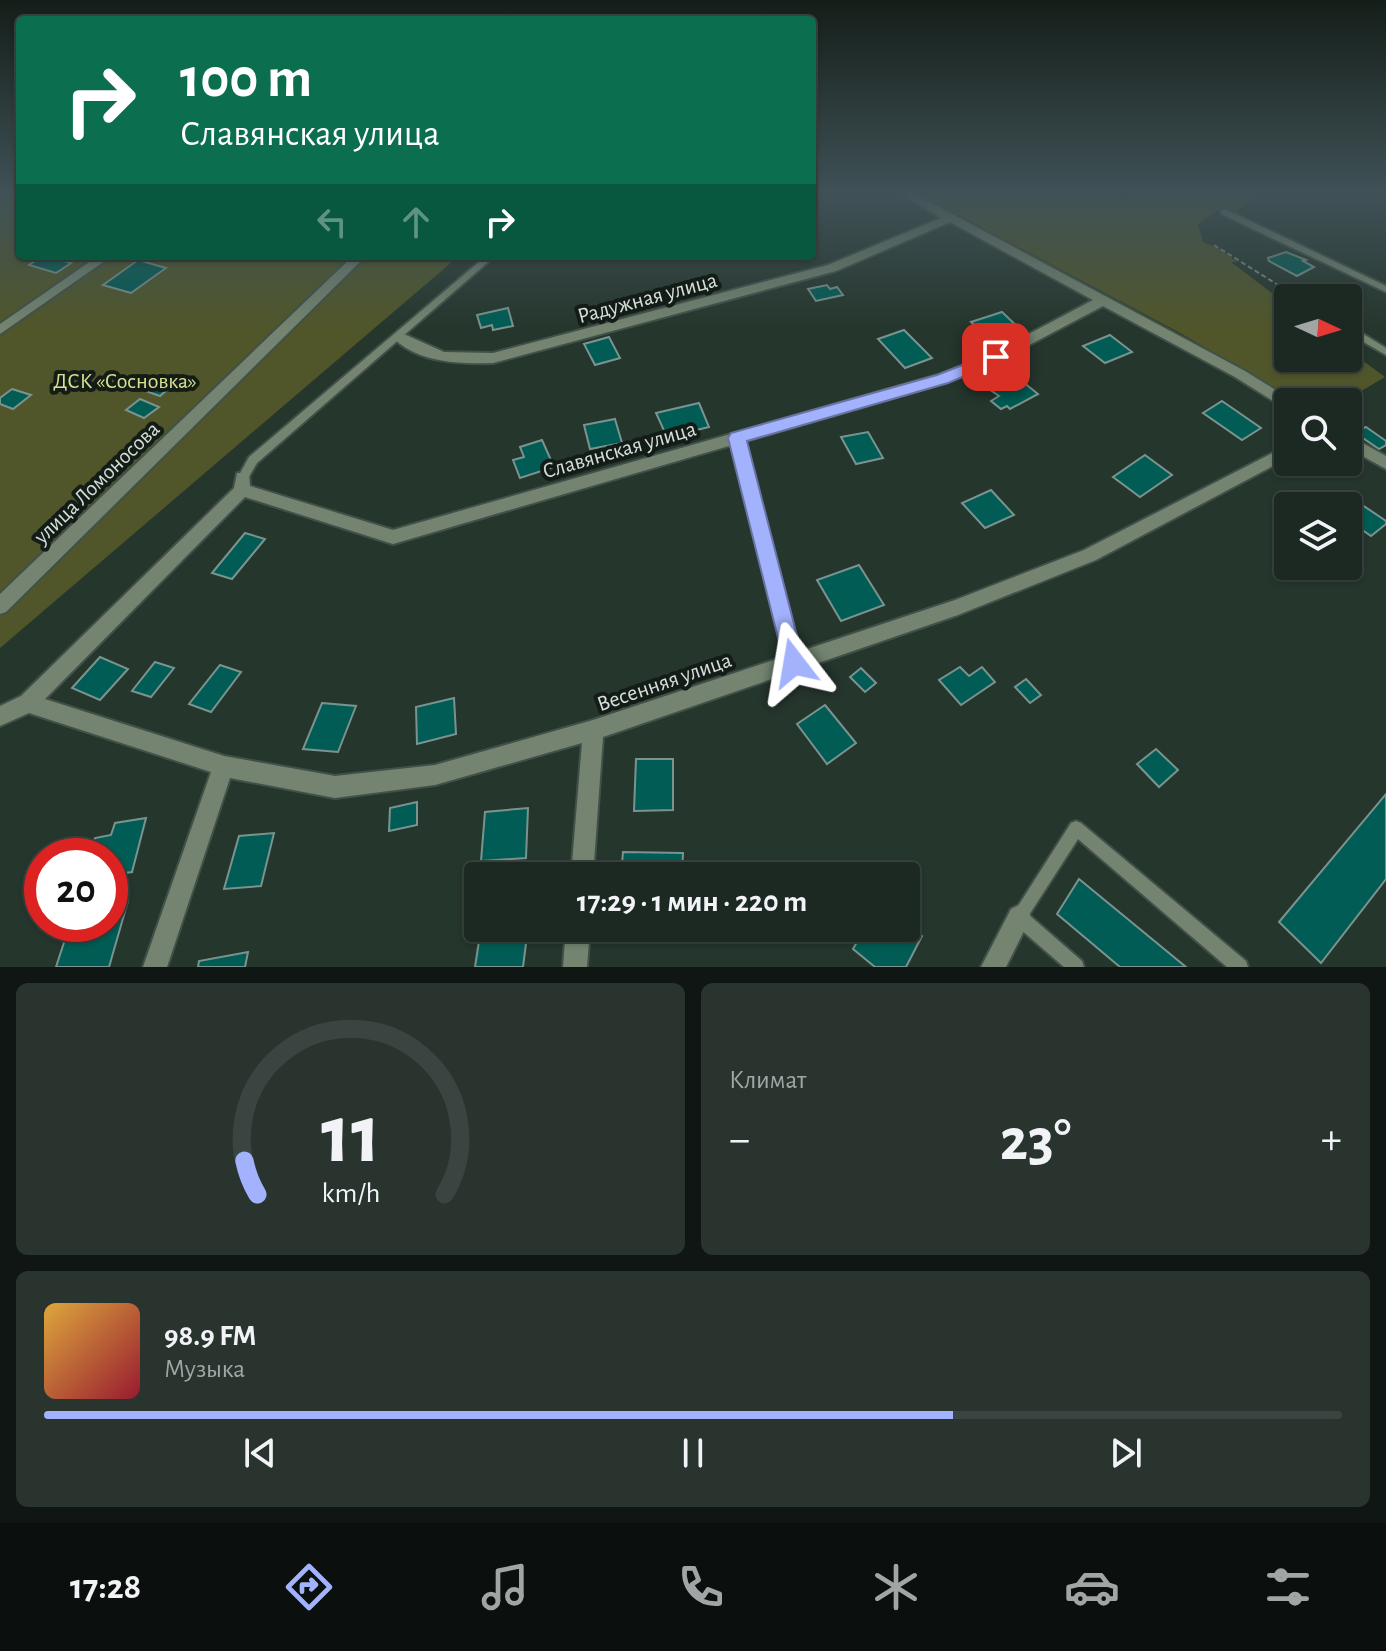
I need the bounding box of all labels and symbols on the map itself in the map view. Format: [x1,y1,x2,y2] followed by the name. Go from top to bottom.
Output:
[575,269,719,327] street label: Радужная улица
[1274,284,1362,372] north arrow
[962,323,1030,391] pin
[53,370,197,392] park label: ДСК «Сосновка»
[29,417,164,549] street label: улица Ломоносова
[540,418,699,482] street label: Славянская улица
[752,621,836,705] position arrow
[594,649,734,715] street label: Весенняя улица
[24,838,128,942] speed limit sign: 20

